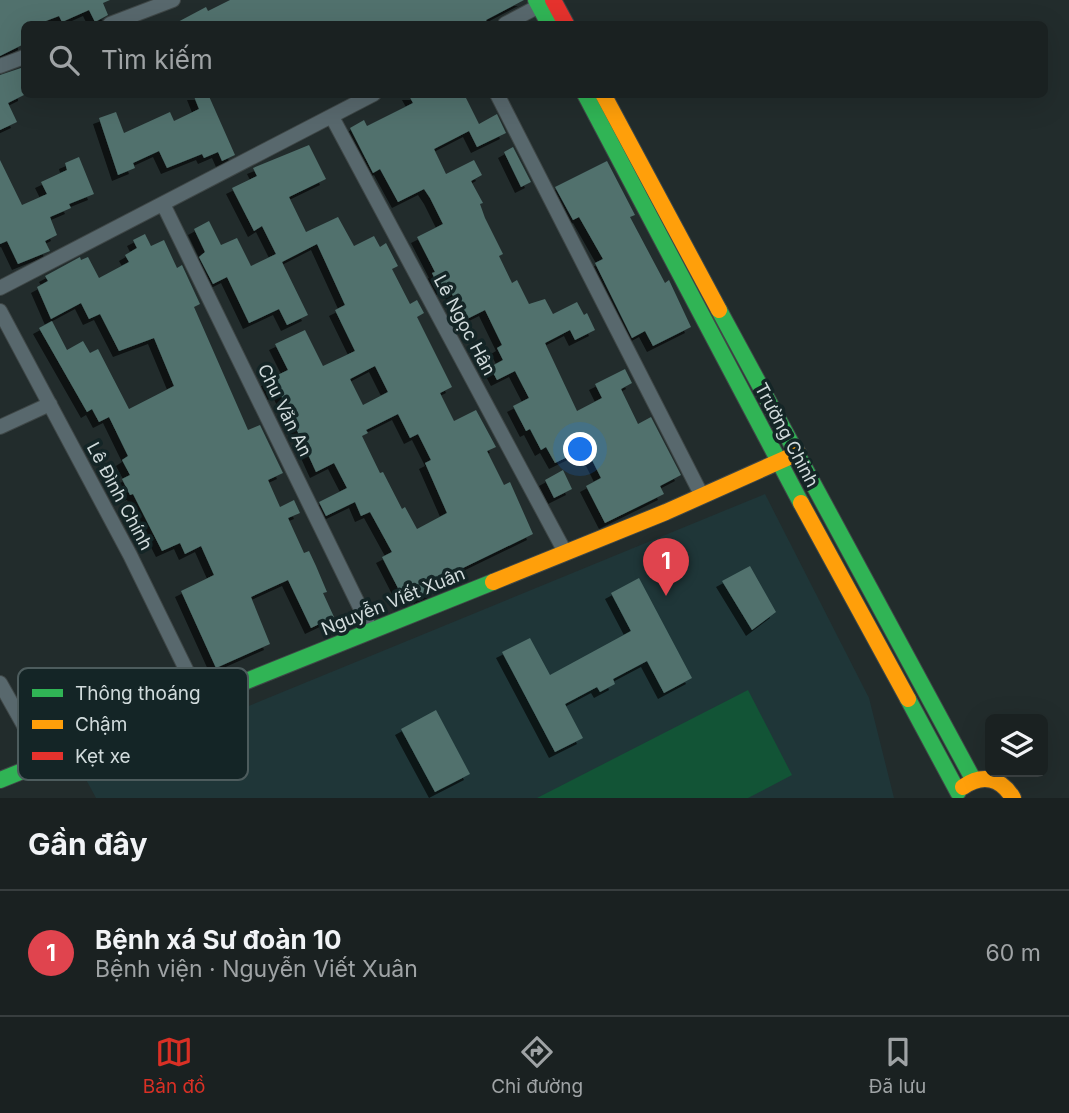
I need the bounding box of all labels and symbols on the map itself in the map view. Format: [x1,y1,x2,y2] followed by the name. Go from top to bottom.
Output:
[430,271,500,379] street label: Lê Ngọc Hân
[254,361,316,459] street label: Chu Văn An
[751,379,823,491] street label: Trường Chinh
[563,432,597,466] your location
[83,439,157,553] street label: Lê Đình Chính
[643,538,689,596] pin: 1
[318,563,468,639] street label: Nguyễn Viết Xuân
[18,668,248,780] legend
[75,682,201,705] text: Thông thoáng
[75,713,127,736] text: Chậm
[75,745,131,768] text: Kẹt xe

